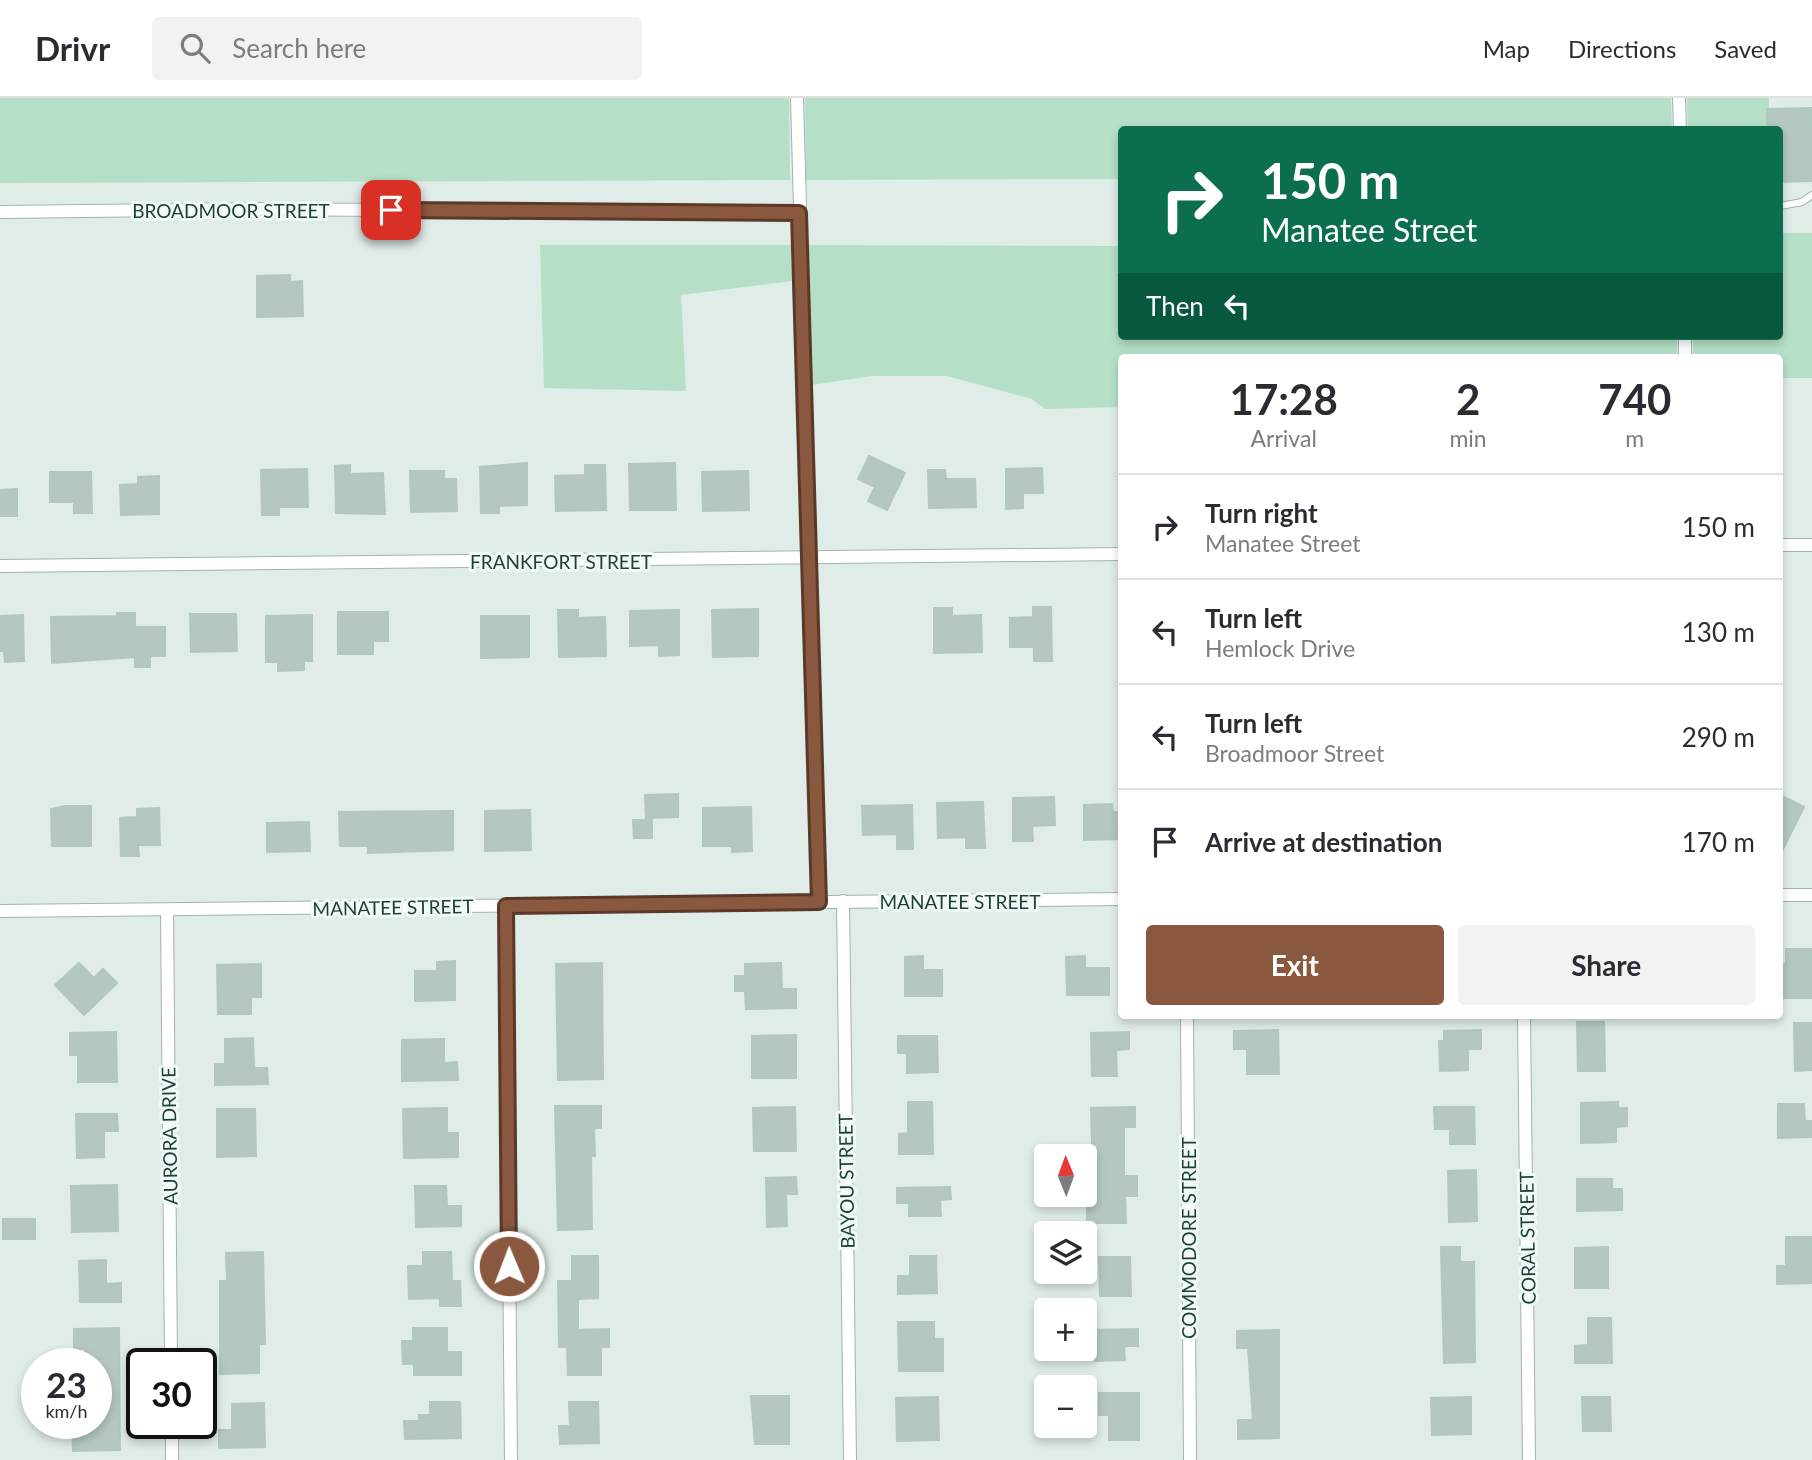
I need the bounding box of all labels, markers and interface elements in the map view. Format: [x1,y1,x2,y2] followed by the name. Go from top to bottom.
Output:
[152,17,642,80] search box
[35,28,110,68] text: Drivr
[176,29,214,67] icon: search
[232,32,366,64] text: Search here
[1483,34,1530,63] text: Map
[1568,34,1676,63] text: Directions
[1714,34,1777,63] text: Saved
[1261,151,1399,209] text: 150 m
[1146,154,1237,245] icon: right
[361,180,421,240] pin
[372,191,410,229] icon: arrive
[132,199,330,222] street label: BROADMOOR STREET
[1261,210,1477,249] text: Manatee Street
[1218,287,1256,325] icon: left
[1146,290,1204,322] text: Then
[1230,374,1338,424] text: 17:28
[1456,374,1480,424] text: 2
[1598,374,1671,424] text: 740
[1251,424,1317,452] text: Arrival
[1449,424,1487,452] text: min
[1625,424,1644,452] text: m
[1205,497,1318,529] text: Turn right
[1146,508,1184,546] icon: right
[1682,511,1755,543] text: 150 m
[1205,529,1360,557] text: Manatee Street
[470,550,652,573] street label: FRANKFORT STREET
[1205,602,1302,634] text: Turn left
[1146,613,1184,651] icon: left
[1682,616,1755,648] text: 130 m
[1205,634,1355,662] text: Hemlock Drive
[1205,707,1302,739] text: Turn left
[1146,718,1184,756] icon: left
[1682,721,1755,753] text: 290 m
[1205,739,1384,767] text: Broadmoor Street
[1146,823,1184,861] icon: arrive
[1205,826,1442,858] text: Arrive at destination
[1682,826,1755,858] text: 170 m
[879,890,1041,913] street label: MANATEE STREET
[312,894,474,920] street label: MANATEE STREET
[1146,925,1444,1005] button: Exit
[1458,925,1755,1005] button: Share
[156,1067,182,1205] street label: AURORA DRIVE
[833,1113,859,1249] street label: BAYOU STREET
[1177,1137,1200,1339] street label: COMMODORE STREET
[1034,1144,1097,1208] north arrow
[1034,1144,1097,1438] map controls
[1514,1171,1540,1305] street label: CORAL STREET
[1034,1221,1097,1284] button: layers
[472,1229,546,1303] position arrow
[1034,1298,1097,1361] button: +
[126,1348,217,1439] speed limit sign: 30
[46,1363,87,1405] text: 23
[1034,1375,1097,1438] button: −
[45,1400,88,1422] text: km/h

